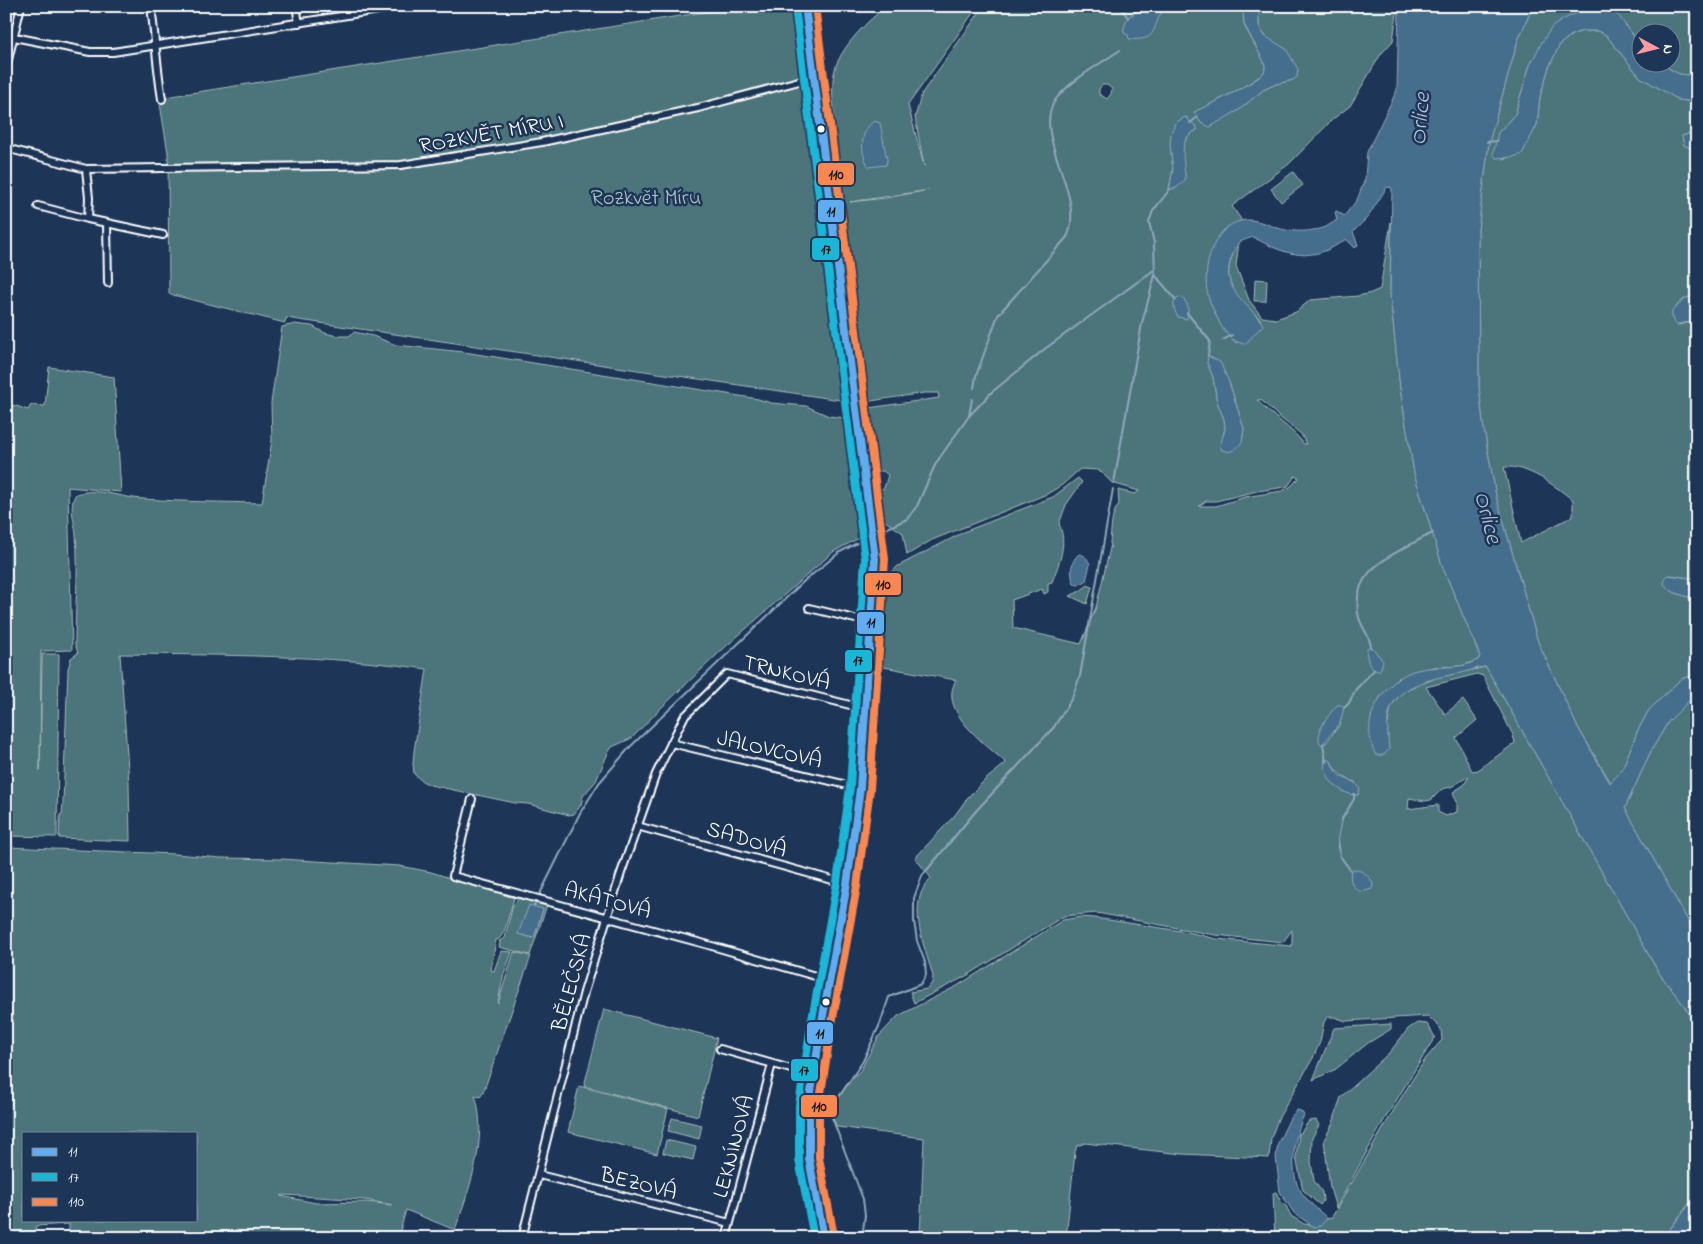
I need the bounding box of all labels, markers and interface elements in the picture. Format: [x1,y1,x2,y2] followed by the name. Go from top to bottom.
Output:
[1630,22,1680,72] north arrow
[1656,43,1678,55] text: N
[1402,90,1441,147] water label: Orlice
[417,107,566,163] street label: ROZKVĚT MÍRU I
[816,124,826,134] unlabelled marker
[817,162,855,186] line badge: 110
[829,165,843,186] text: 110
[591,183,701,215] park label: Rozkvět Míru
[817,199,845,223] line badge: 11
[827,202,836,223] text: 11
[811,237,840,261] line badge: 17
[821,240,831,261] text: 17
[1463,488,1511,549] water label: Orlice
[864,572,902,596] line badge: 110
[876,575,890,596] text: 110
[856,611,885,635] line badge: 11
[867,613,876,634] text: 11
[739,648,833,700] street label: TRNKOVÁ
[844,649,873,673] line badge: 17
[853,651,863,672] text: 17
[714,723,825,779] street label: JALOVCOVÁ
[702,814,790,868] street label: SADOVÁ
[560,875,654,929] street label: AKÁTOVÁ
[544,930,601,1036] street label: BĚLEČSKÁ
[821,997,831,1007] unlabelled marker
[806,1021,834,1045] line badge: 11
[816,1024,825,1045] text: 11
[790,1058,819,1082] line badge: 17
[799,1061,809,1082] text: 17
[706,1092,764,1202] street label: LEKNÍNOVÁ
[800,1094,838,1118] line badge: 110
[812,1097,826,1118] text: 110
[22,1132,198,1222] legend
[68,1141,78,1163] text: 11
[596,1160,680,1210] street label: BEZOVÁ
[68,1167,79,1189] text: 17
[68,1191,85,1213] text: 110

